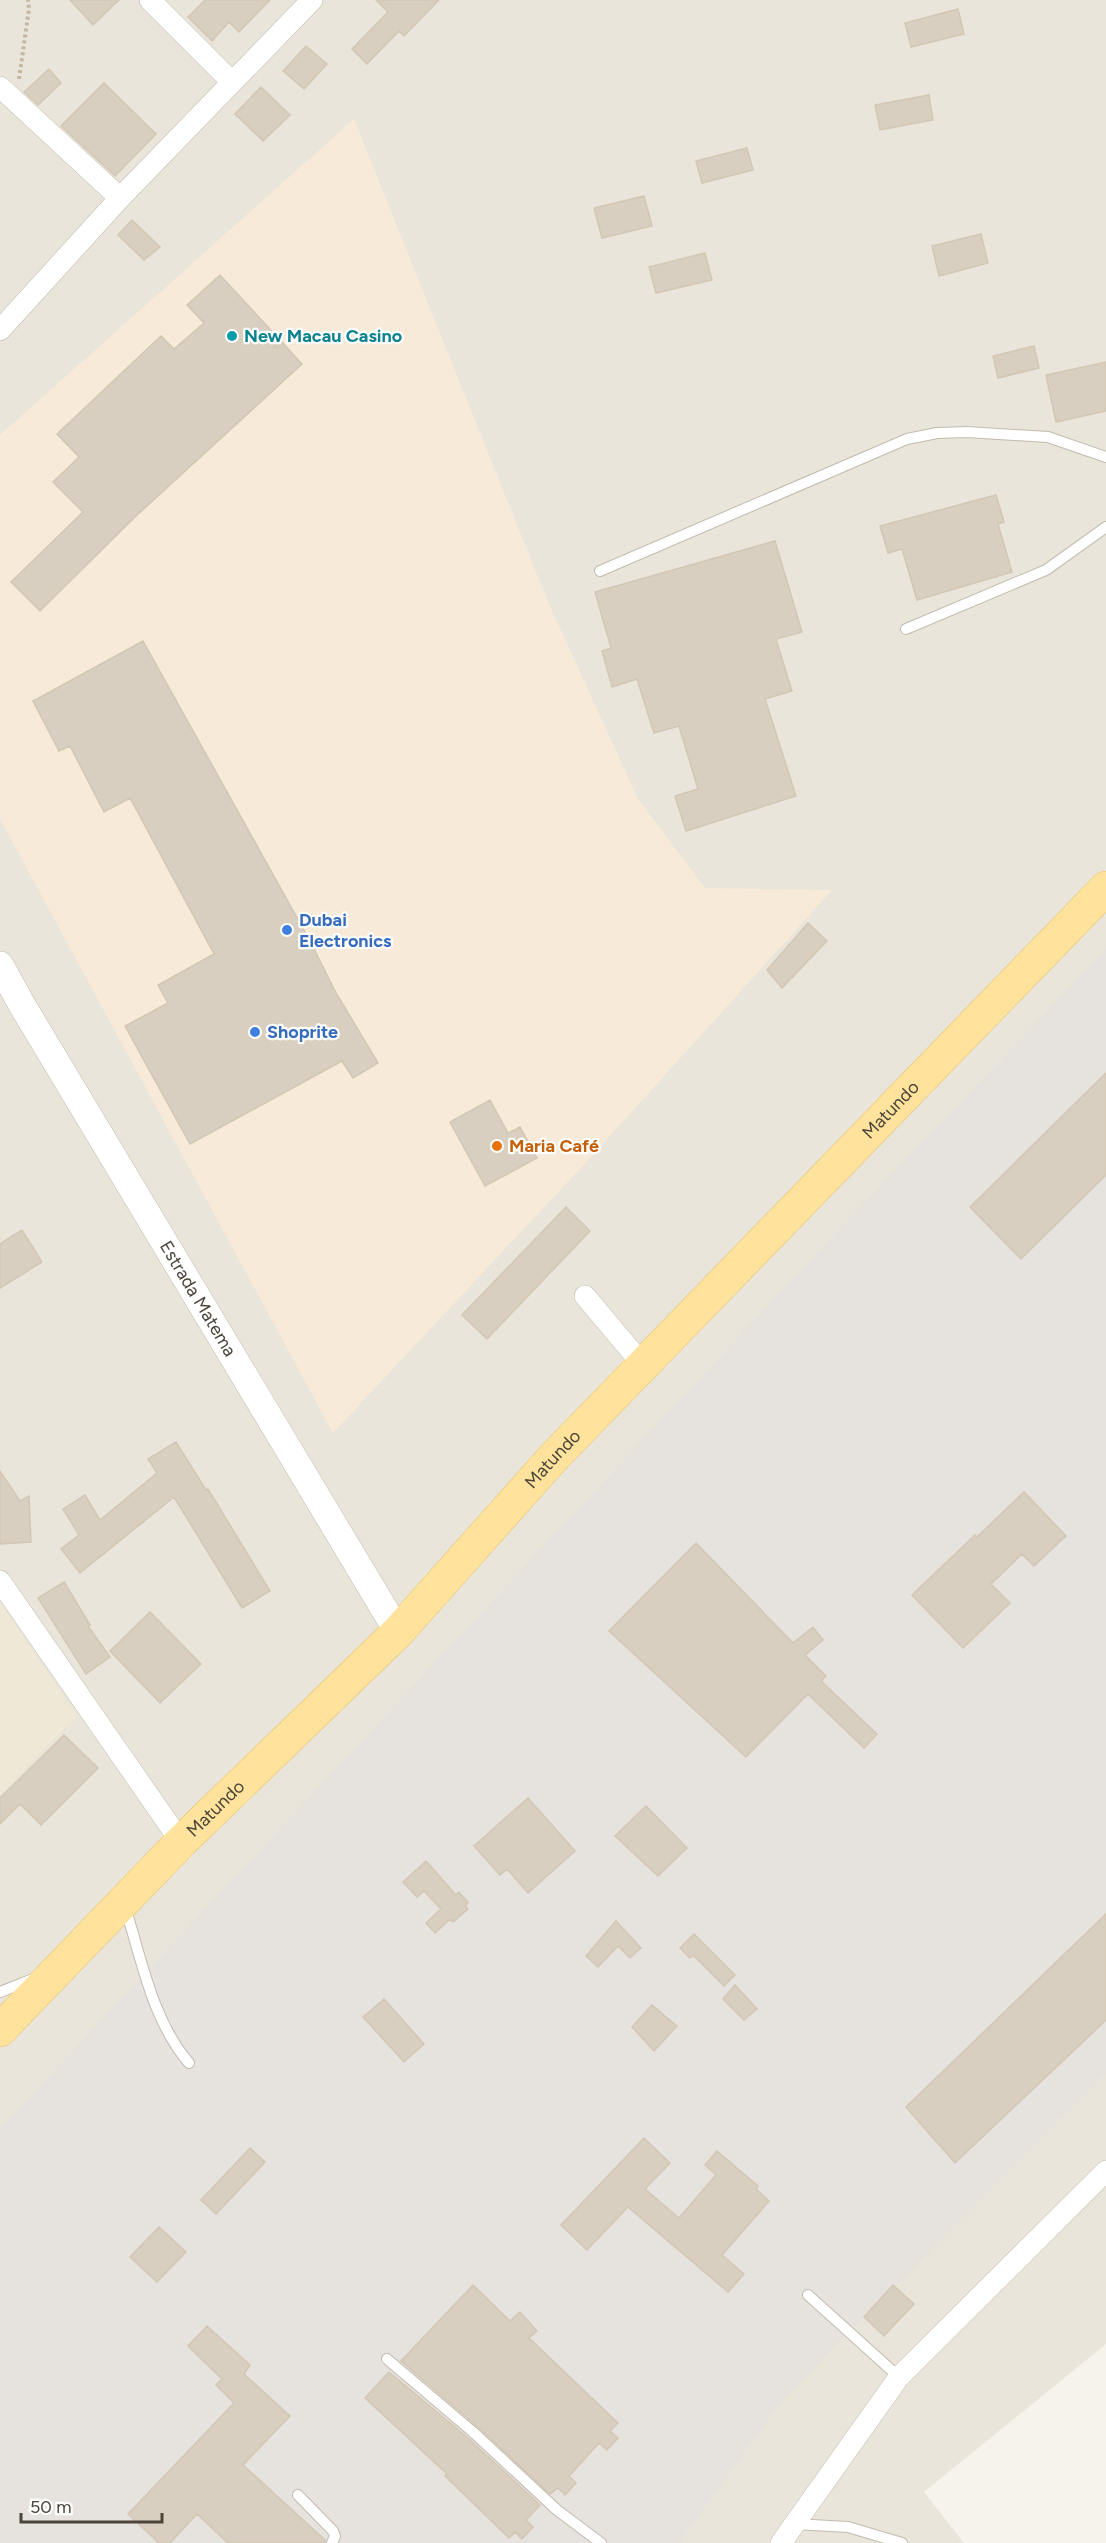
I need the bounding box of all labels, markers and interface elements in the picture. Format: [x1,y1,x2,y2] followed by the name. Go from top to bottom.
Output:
[244,325,402,347] place label: New Macau Casino
[225,329,239,343] marker: New Macau Casino
[299,909,392,952] place label: Dubai Electronics
[280,923,294,937] marker: Dubai Electronics
[267,1021,338,1043] place label: Shoprite
[248,1025,262,1039] marker: Shoprite
[858,1076,924,1144] street label: Matundo
[509,1135,599,1157] place label: Maria Café
[490,1139,504,1153] marker: Maria Café
[155,1237,241,1360] street label: Estrada Matema
[520,1425,585,1493] street label: Matundo
[182,1776,249,1842] street label: Matundo
[21,2486,162,2524] scale bar
[30,2496,72,2518] text: 50 m

